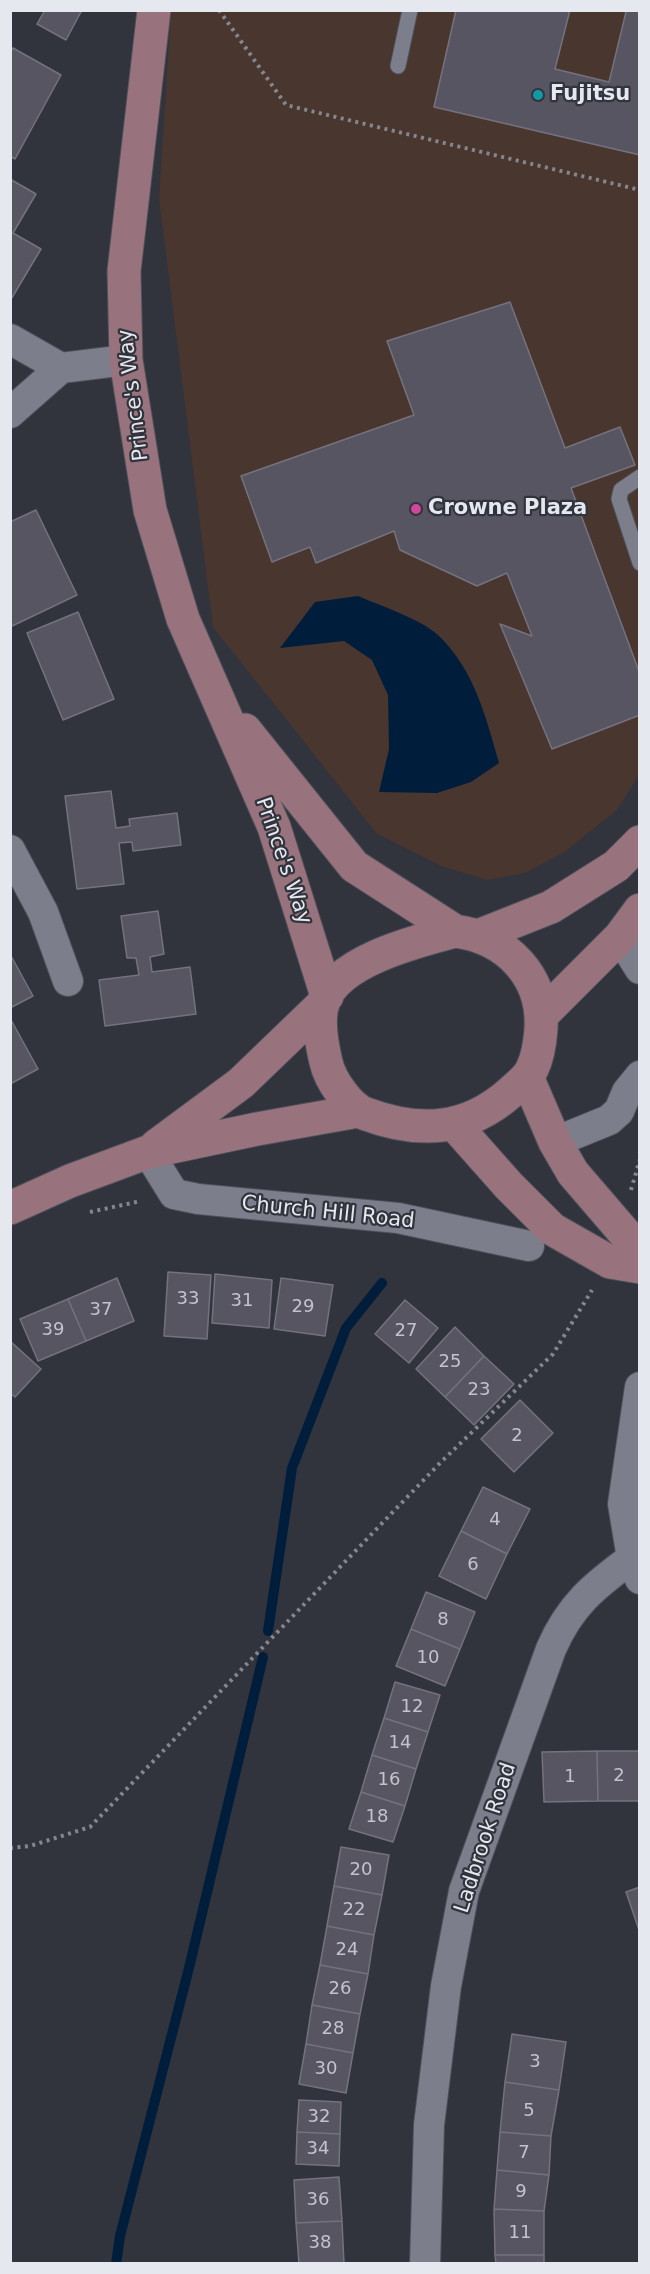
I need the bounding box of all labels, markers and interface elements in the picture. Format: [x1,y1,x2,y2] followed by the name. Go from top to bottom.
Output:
[550,82,630,108] place label: Fujitsu
[531,88,545,102] marker: Fujitsu
[113,328,155,462] street label: Prince's Way
[428,496,587,522] place label: Crowne Plaza
[409,502,423,516] marker: Crowne Plaza
[249,794,317,928] street label: Prince's Way
[240,1191,416,1235] street label: Church Hill Road
[177,1288,199,1310] house number: 33
[231,1290,253,1312] house number: 31
[292,1296,314,1318] house number: 29
[90,1299,112,1321] house number: 37
[42,1319,64,1341] house number: 39
[395,1320,417,1342] house number: 27
[439,1351,461,1373] house number: 25
[468,1379,490,1401] house number: 23
[511,1425,523,1447] house number: 2
[489,1509,501,1531] house number: 4
[467,1554,479,1576] house number: 6
[437,1609,449,1631] house number: 8
[417,1647,439,1669] house number: 10
[401,1696,423,1718] house number: 12
[389,1732,411,1754] house number: 14
[450,1760,522,1916] street label: Ladbrook Road
[613,1765,625,1787] house number: 2
[564,1766,576,1788] house number: 1
[378,1769,400,1791] house number: 16
[366,1806,388,1828] house number: 18
[350,1859,372,1881] house number: 20
[343,1899,365,1921] house number: 22
[336,1939,358,1961] house number: 24
[329,1978,351,2000] house number: 26
[322,2018,344,2040] house number: 28
[529,2051,541,2073] house number: 3
[315,2058,337,2080] house number: 30
[523,2100,535,2122] house number: 5
[308,2106,330,2128] house number: 32
[307,2138,329,2160] house number: 34
[518,2142,530,2164] house number: 7
[515,2181,527,2203] house number: 9
[307,2189,329,2211] house number: 36
[509,2222,531,2244] house number: 11
[309,2232,331,2254] house number: 38

